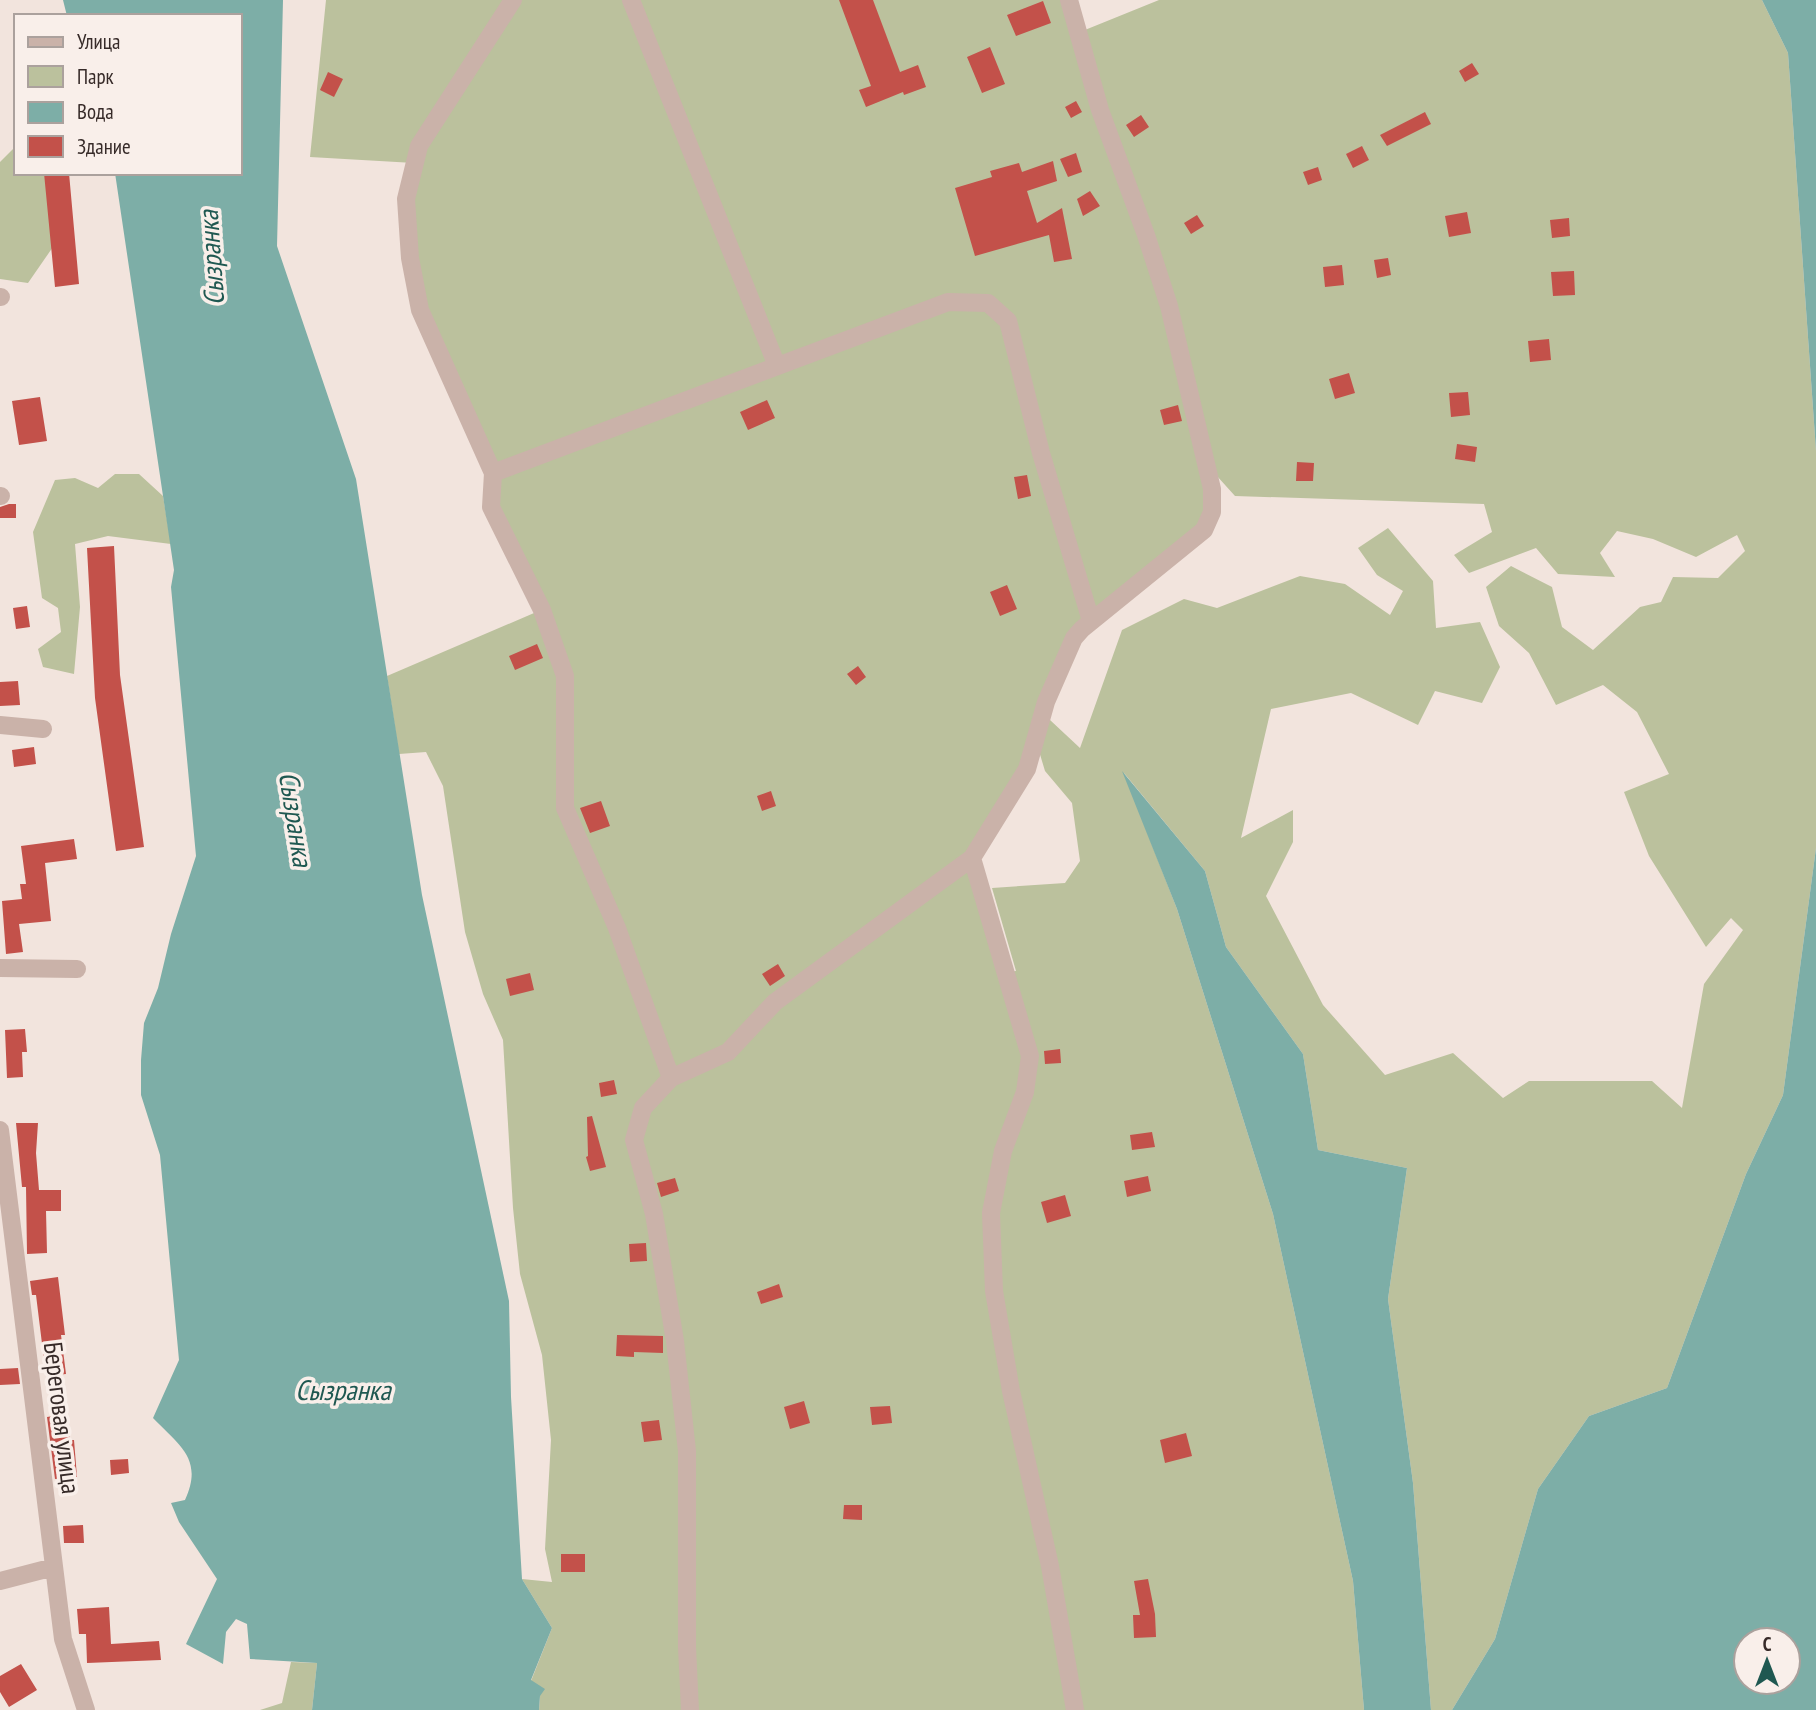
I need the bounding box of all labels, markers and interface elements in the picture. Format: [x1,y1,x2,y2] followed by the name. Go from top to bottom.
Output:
[14,14,242,175] legend
[77,28,120,55] text: Улица
[77,63,114,90] text: Парк
[77,98,114,125] text: Вода
[77,133,131,160] text: Здание
[189,207,232,307] water label: Сызранка
[271,769,322,871] water label: Сызранка
[37,1340,88,1496] street label: Береговая улица
[295,1371,392,1408] water label: Сызранка
[1732,1626,1802,1696] north arrow
[1763,1632,1772,1656] text: С

